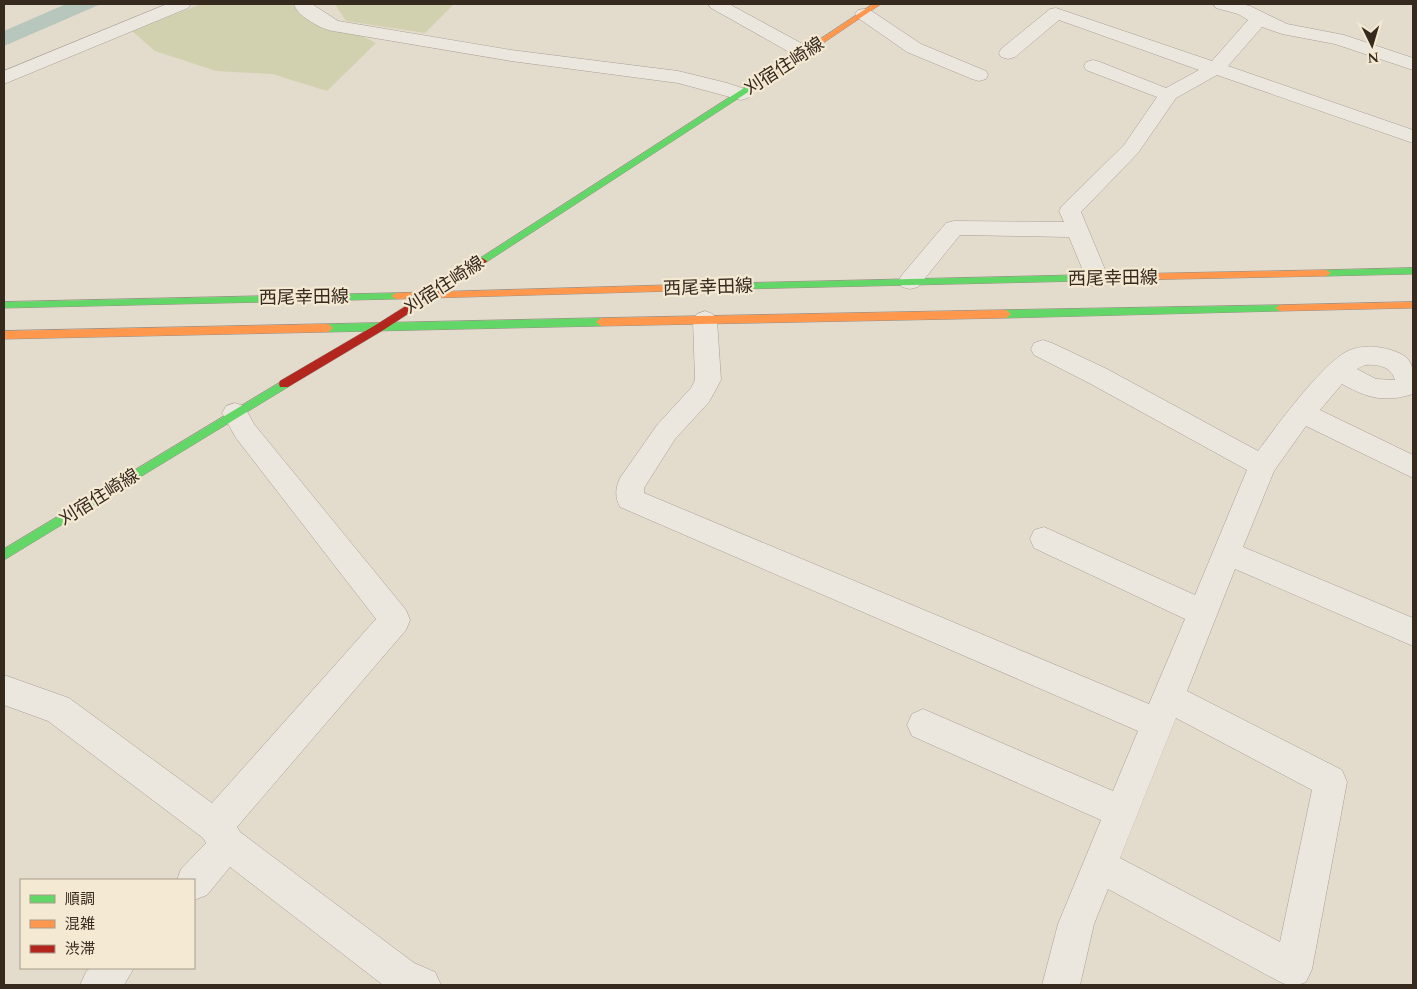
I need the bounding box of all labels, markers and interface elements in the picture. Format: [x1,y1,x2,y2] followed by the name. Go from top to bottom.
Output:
[1347,20,1397,70] north arrow
[739,31,829,102] street label: 刈宿住崎線
[1366,46,1380,68] text: N
[399,250,489,321] street label: 刈宿住崎線
[1068,264,1158,293] street label: 西尾幸田線
[663,272,753,303] street label: 西尾幸田線
[259,283,349,312] street label: 西尾幸田線
[54,462,145,533] street label: 刈宿住崎線
[20,879,195,969] legend
[65,888,95,911] text: 順調
[65,913,95,936] text: 混雑
[65,938,95,961] text: 渋滞

